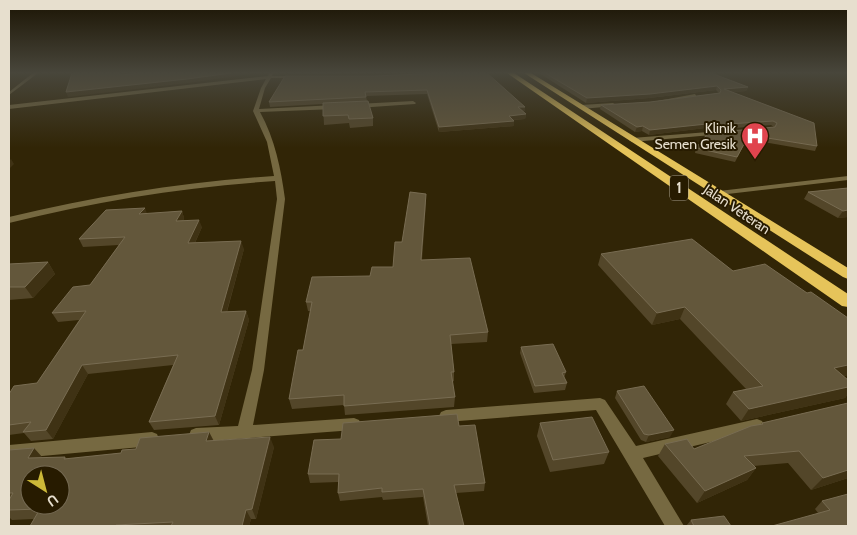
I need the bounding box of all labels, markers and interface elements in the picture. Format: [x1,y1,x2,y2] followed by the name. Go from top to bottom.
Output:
[654,119,737,153] place label: Klinik Semen Gresik
[740,121,770,160] hospital icon: Klinik Semen Gresik
[670,176,688,200] road number: 1
[699,180,774,238] street label: Jalan Veteran
[20,465,70,515] north arrow
[43,490,62,511] text: U

